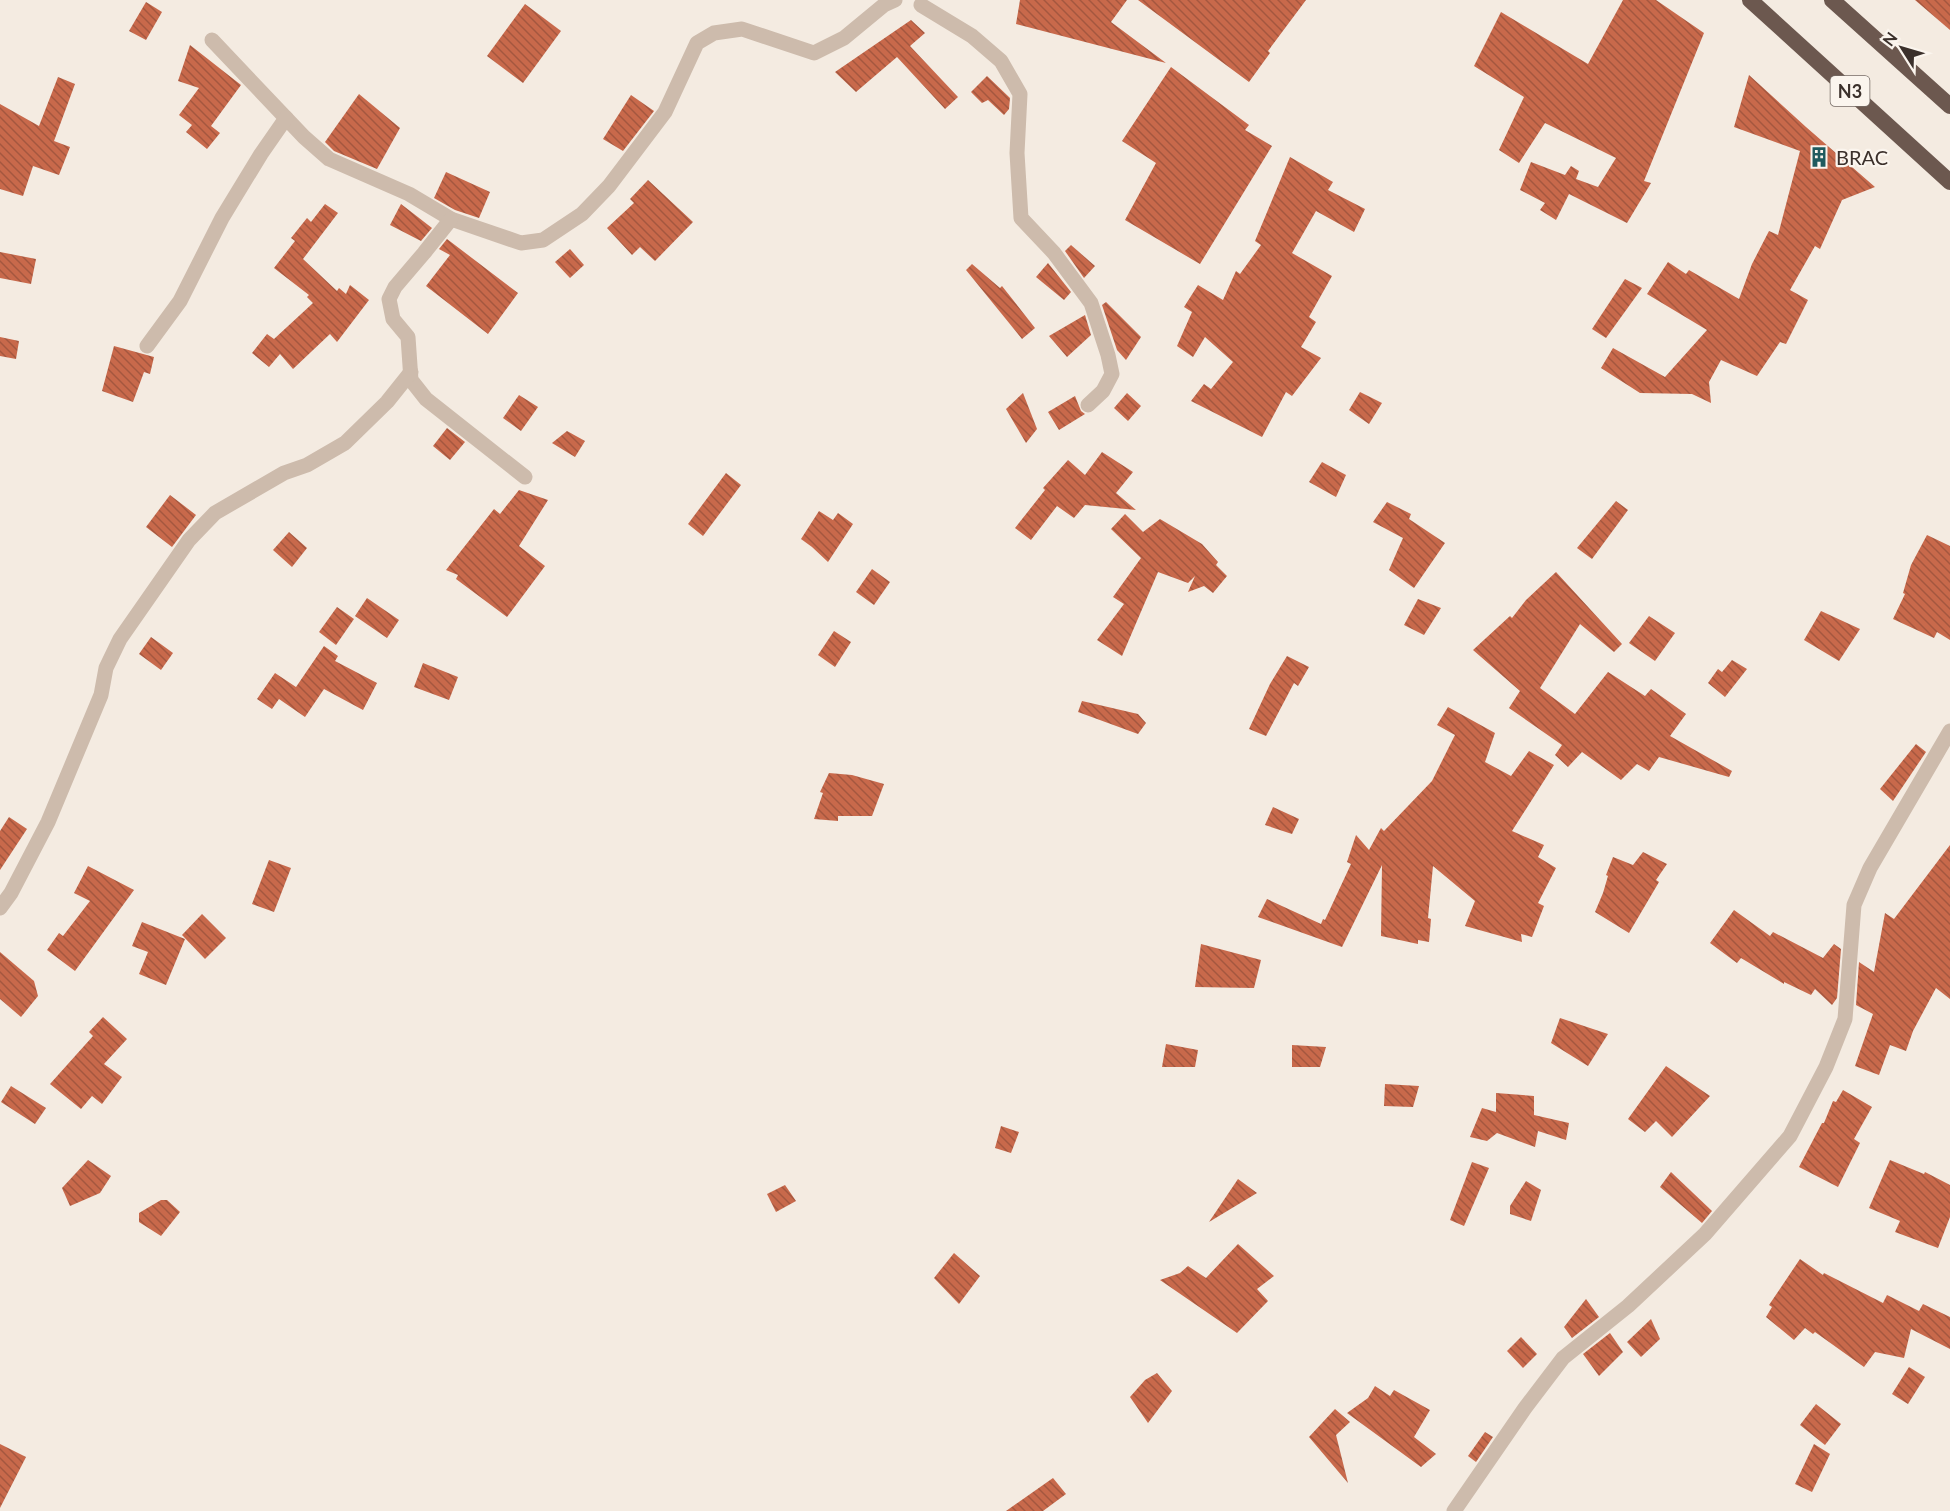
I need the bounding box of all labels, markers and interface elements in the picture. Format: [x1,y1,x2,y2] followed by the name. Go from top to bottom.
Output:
[1872,18,1932,78] north arrow
[1878,28,1901,49] text: N
[1830,76,1870,106] road number: N3
[1807,145,1831,169] building icon: BRAC
[1836,145,1888,169] place label: BRAC

